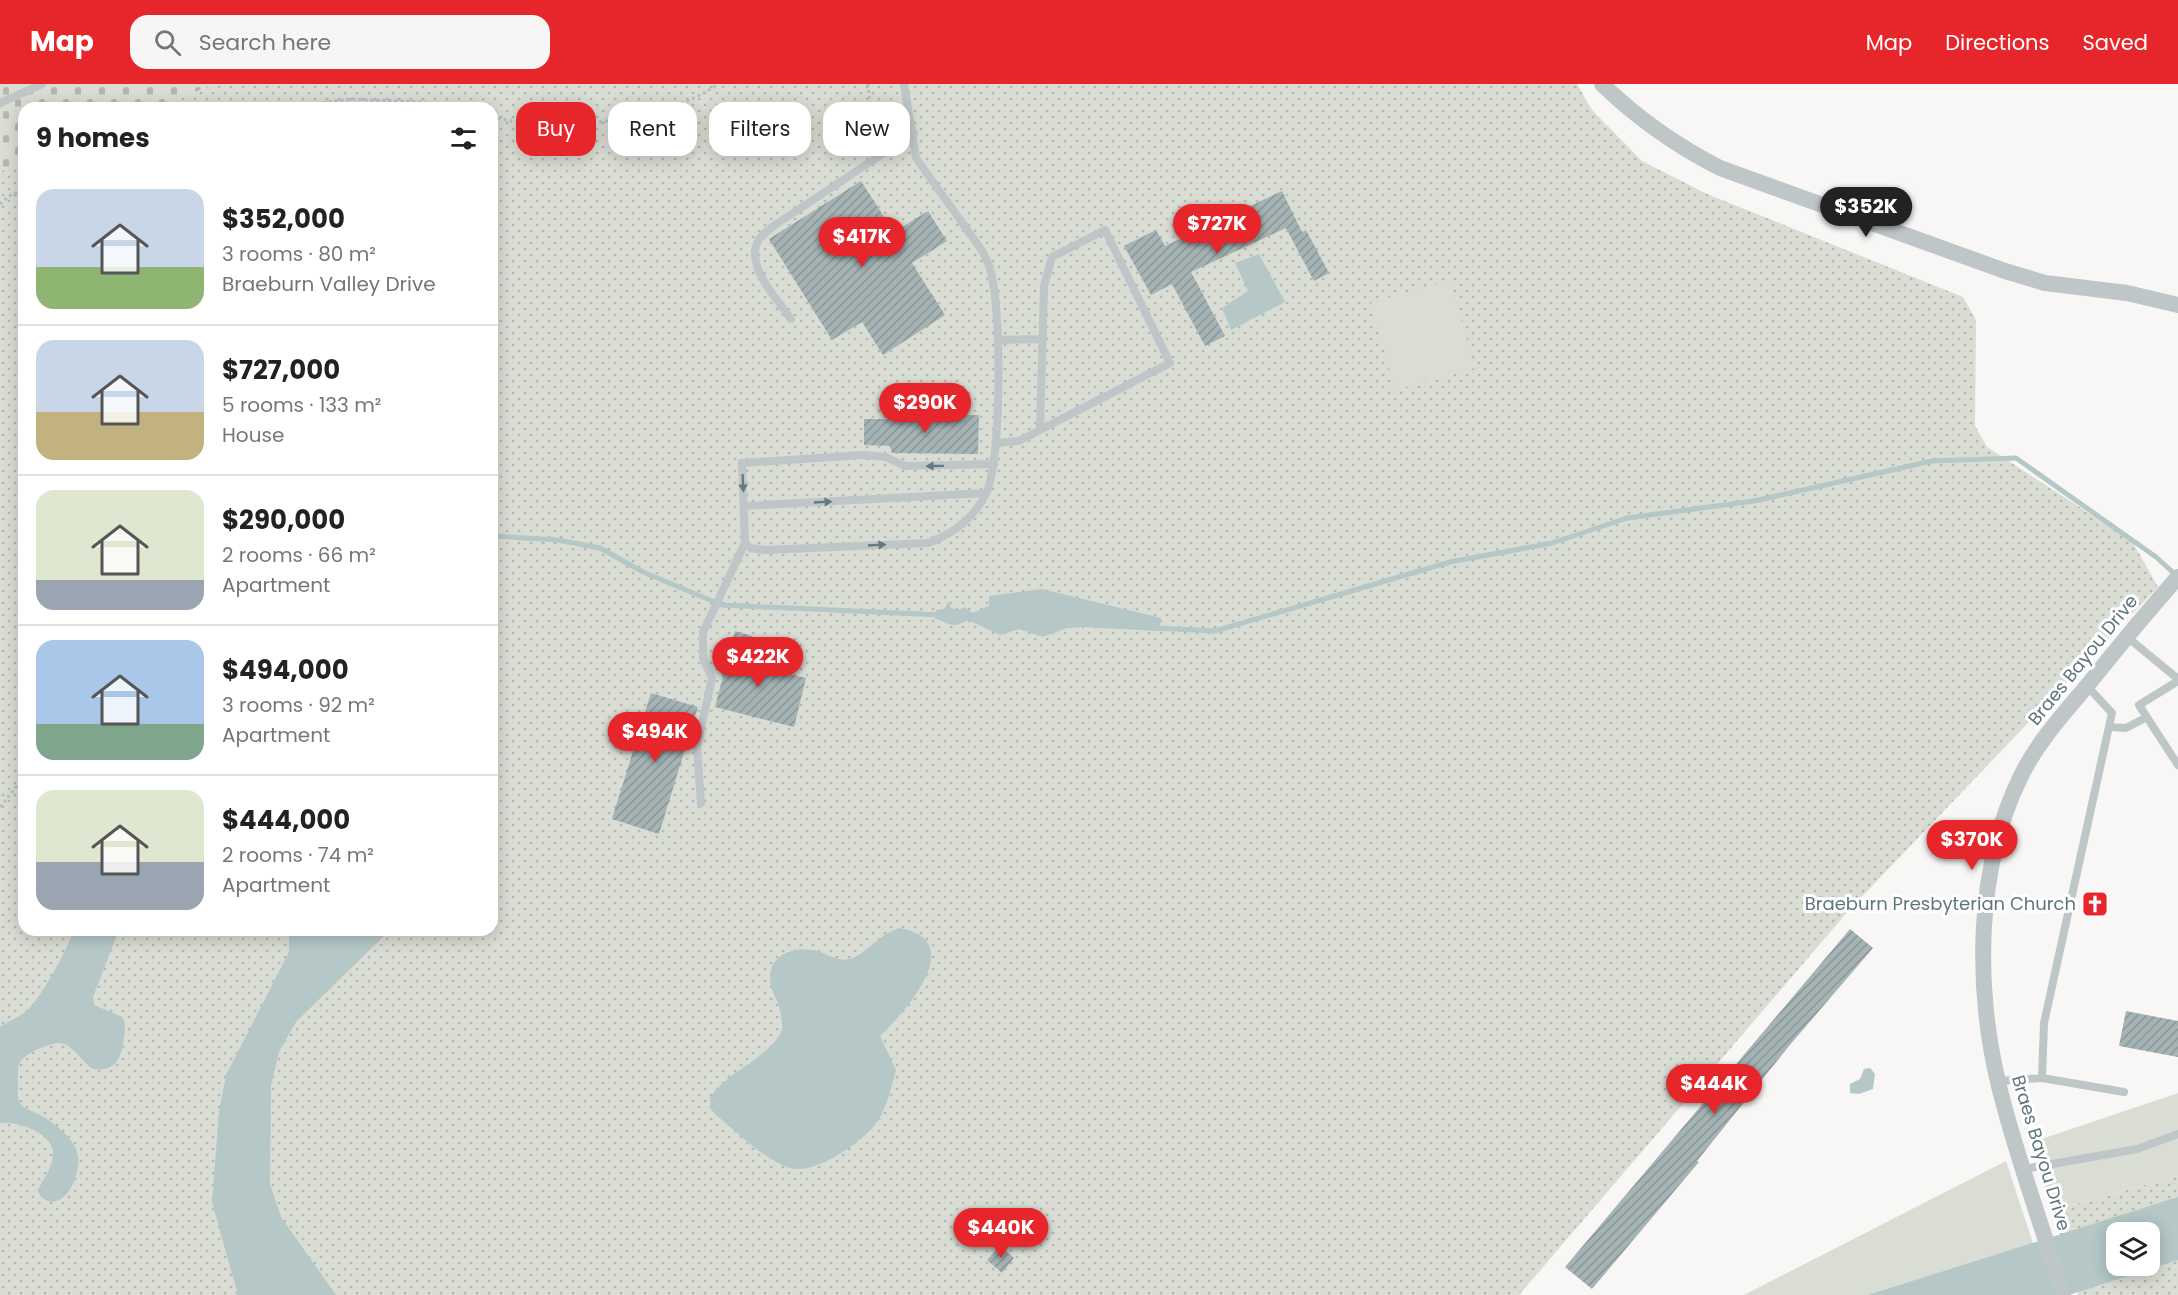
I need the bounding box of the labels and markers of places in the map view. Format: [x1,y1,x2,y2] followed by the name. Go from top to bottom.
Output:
[1824,187,1908,238] pin: $352K
[1175,204,1259,255] pin: $727K
[820,217,904,268] pin: $417K
[883,383,967,434] pin: $290K
[716,637,800,688] pin: $422K
[613,712,697,763] pin: $494K
[1930,820,2014,871] pin: $370K
[2080,889,2110,919] church icon: Braeburn Presbyterian Church
[1805,891,2076,916] place label: Braeburn Presbyterian Church
[1672,1064,1756,1115] pin: $444K
[959,1208,1043,1259] pin: $440K

